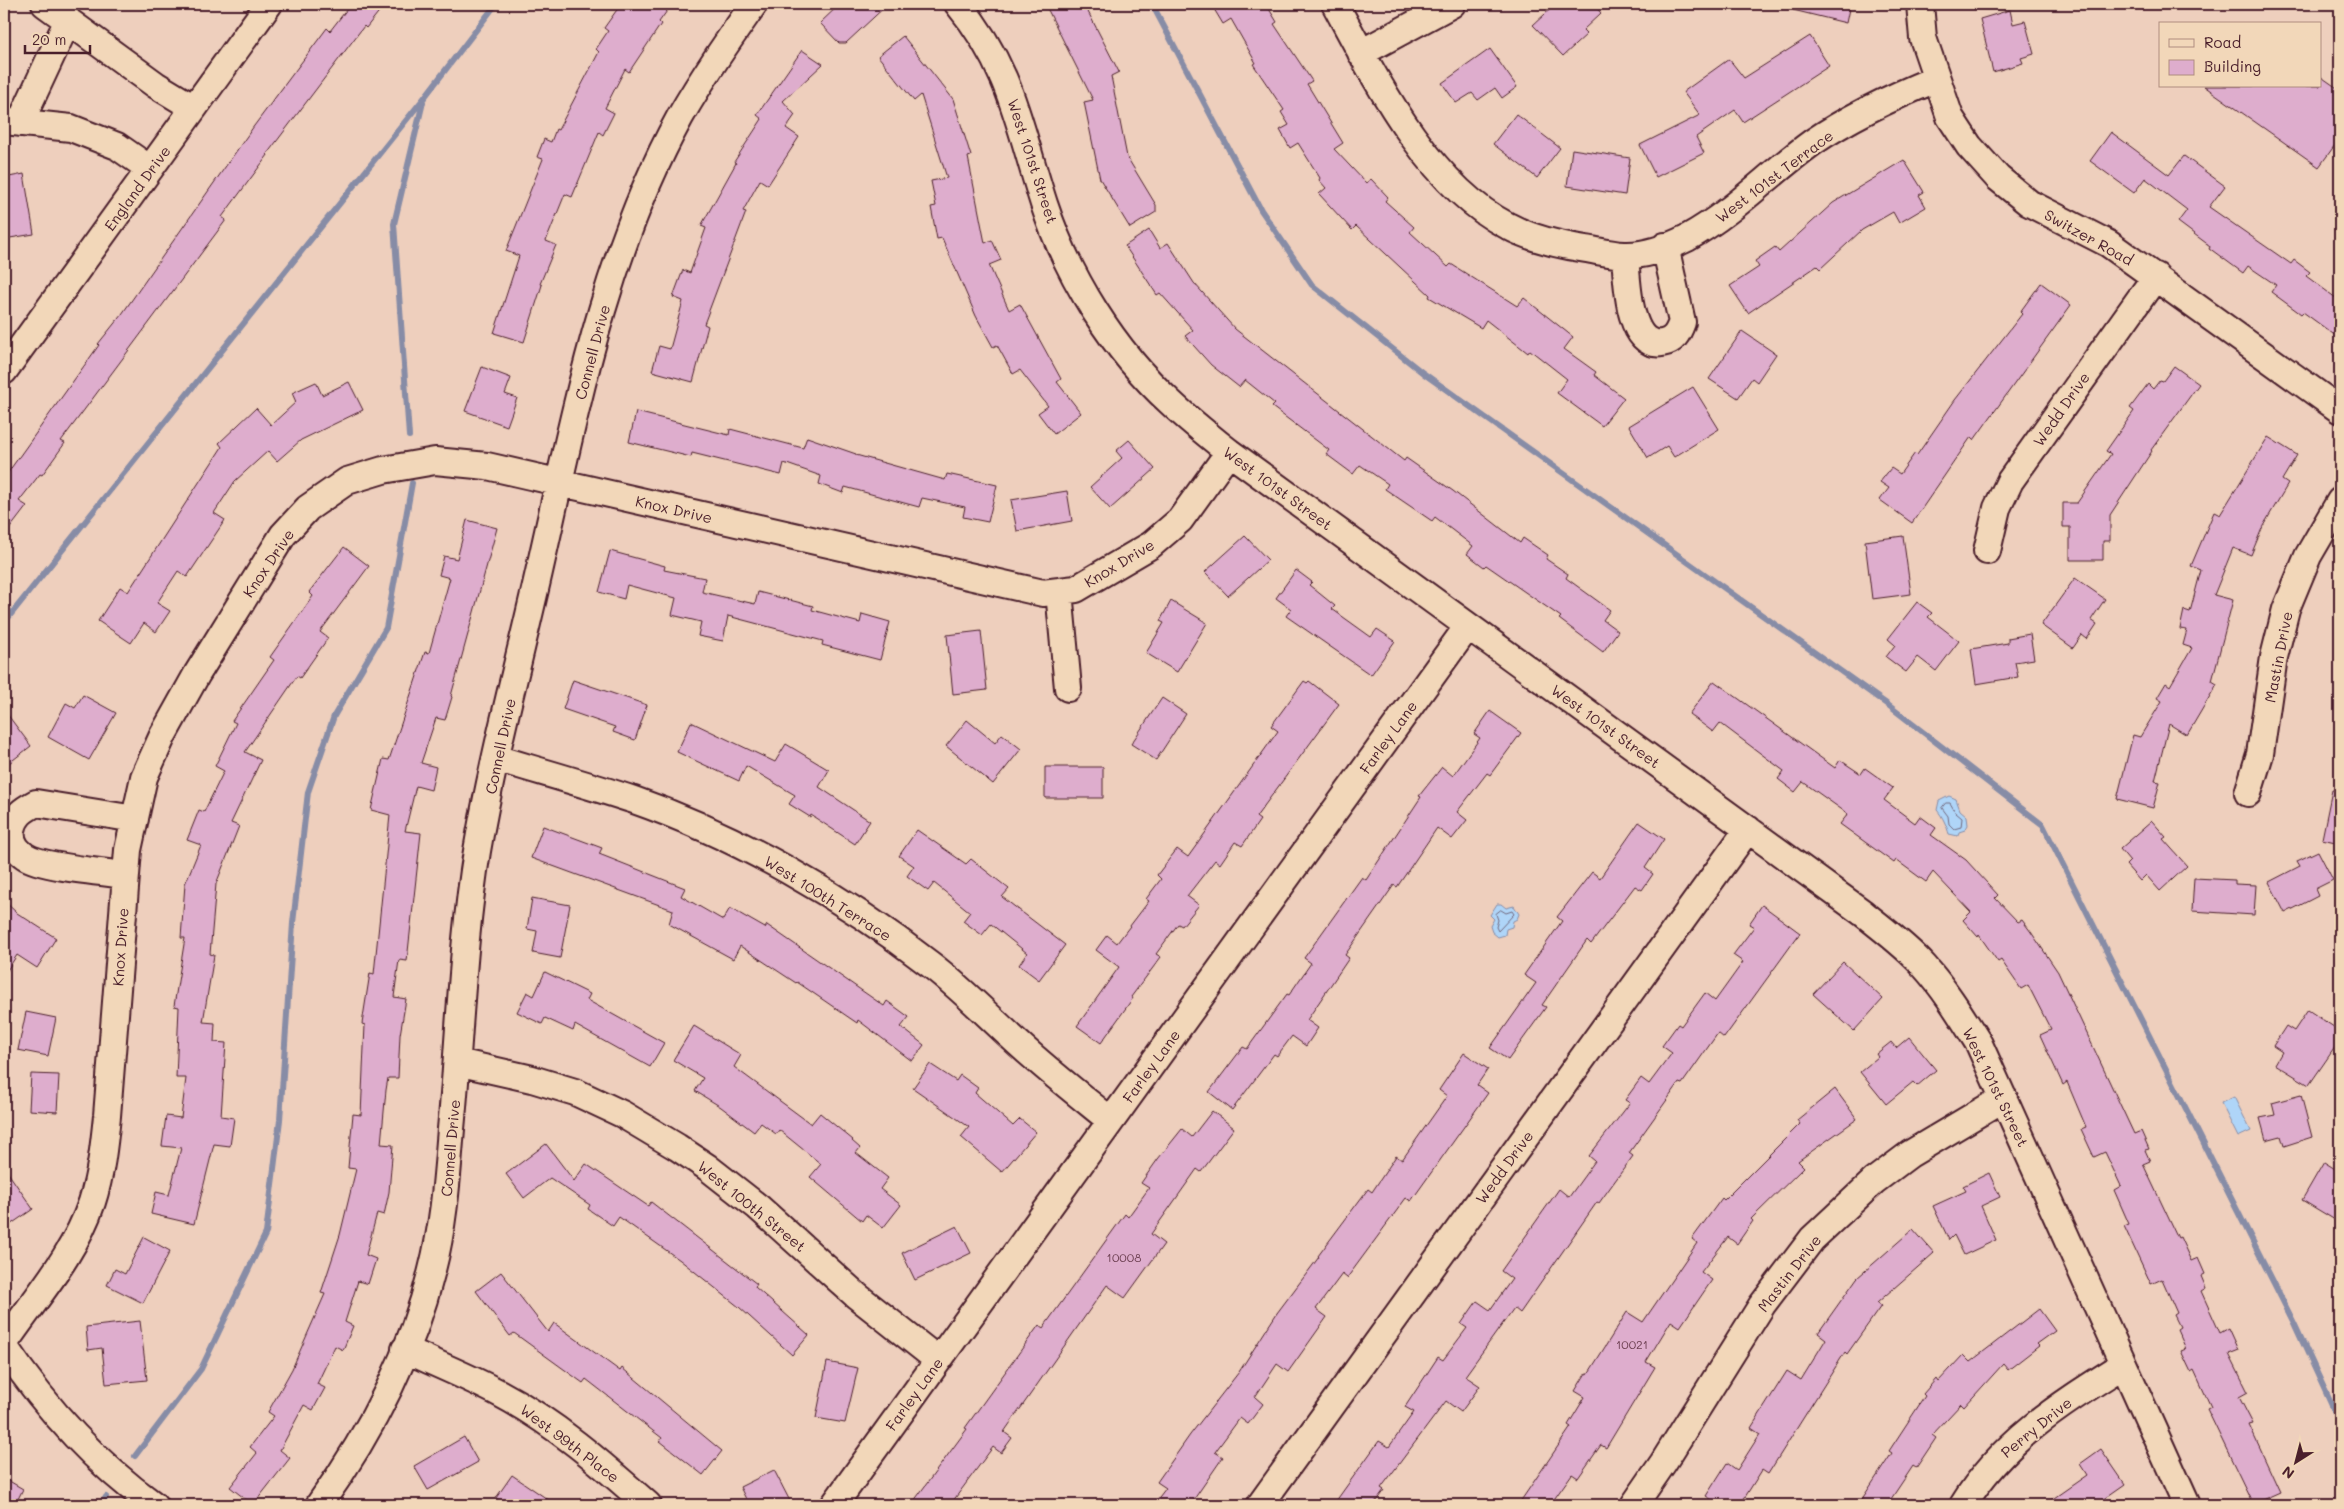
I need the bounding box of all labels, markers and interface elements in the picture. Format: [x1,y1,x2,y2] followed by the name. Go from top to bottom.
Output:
[25,22,90,54] scale bar
[2159,22,2322,88] legend
[32,29,66,49] text: 20 m
[2204,32,2241,52] text: Road
[2204,56,2261,76] text: Building
[1003,96,1063,226] street label: West 101st Street
[1711,125,1837,227] street label: West 101st Terrace
[99,141,175,235] street label: England Drive
[2041,204,2137,270] street label: Switzer Road
[570,302,614,402] street label: Connell Drive
[2028,368,2094,450] street label: Wedd Drive
[1219,442,1337,534] street label: West 101st Street
[634,490,714,528] street label: Knox Drive
[238,525,298,601] street label: Knox Drive
[1080,534,1158,592] street label: Knox Drive
[2259,610,2297,704] street label: Mastin Drive
[1547,680,1665,772] street label: West 101st Street
[480,696,520,796] street label: Connell Drive
[1355,696,1421,778] street label: Farley Lane
[761,851,895,945] street label: West 100th Terrace
[107,907,133,987] street label: Knox Drive
[1958,1024,2034,1150] street label: West 101st Street
[1118,1025,1184,1107] street label: Farley Lane
[436,1099,464,1197] street label: Connell Drive
[1471,1126,1537,1208] street label: Wedd Drive
[694,1156,810,1256] street label: West 100th Street
[1753,1230,1825,1316] street label: Mastin Drive
[1107,1249,1141,1265] house number: 10008
[1616,1336,1648,1352] house number: 10021
[881,1353,947,1435] street label: Farley Lane
[1996,1392,2076,1462] street label: Perry Drive
[516,1399,624,1487] street label: West 99th Place
[2272,1436,2322,1486] north arrow
[2278,1462,2298,1484] text: N

